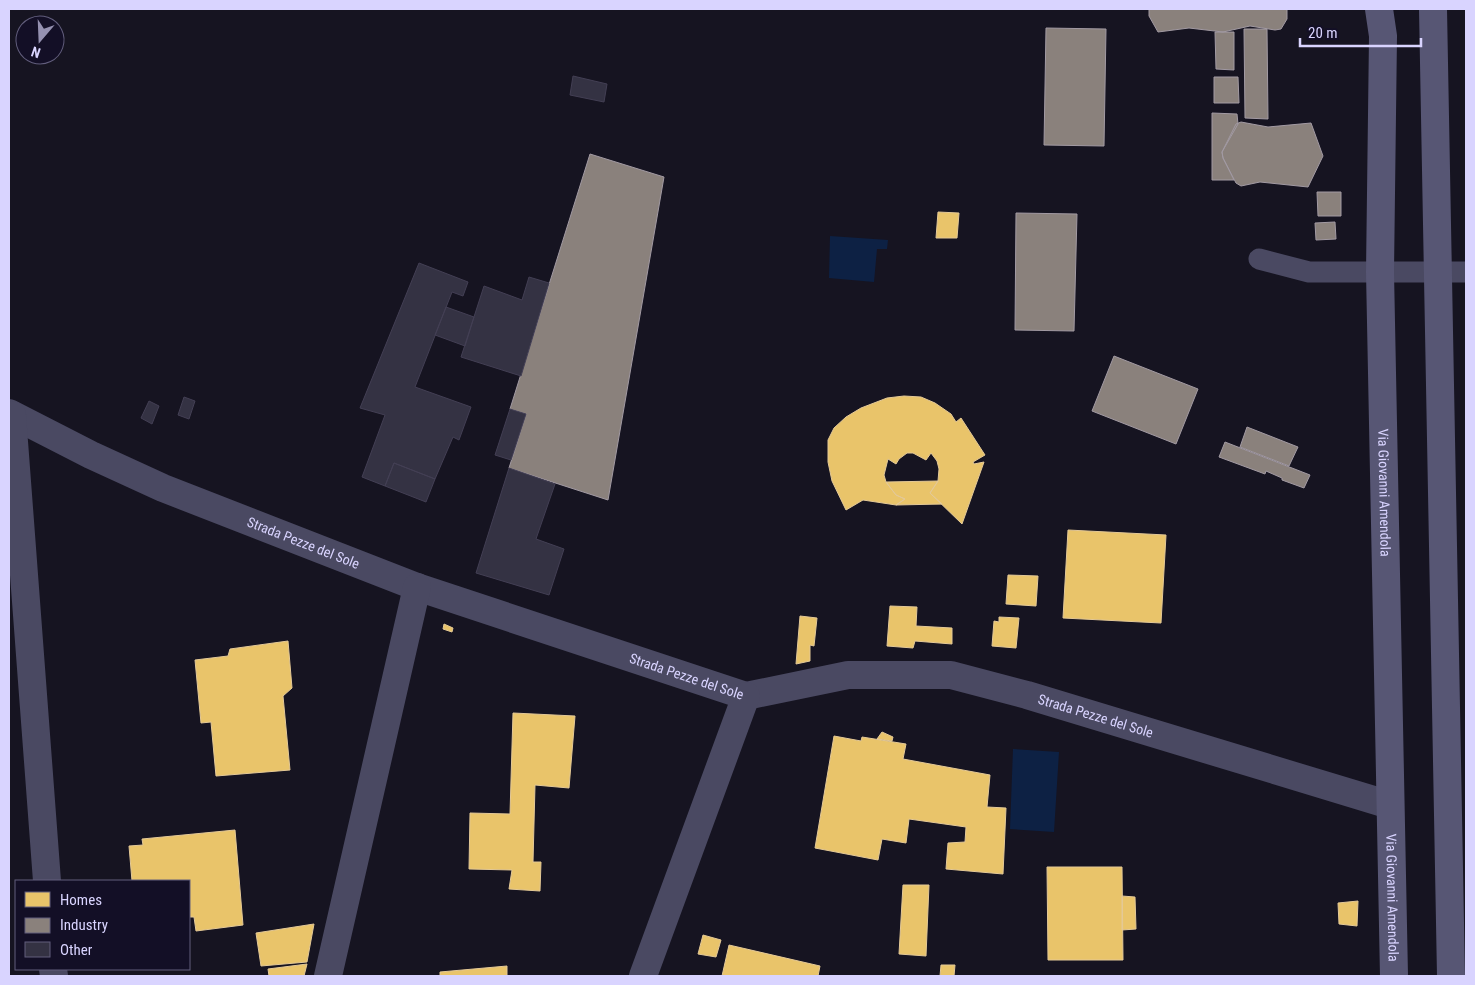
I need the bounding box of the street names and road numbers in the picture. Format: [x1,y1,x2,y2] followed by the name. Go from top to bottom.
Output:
[1375,429,1394,557] street label: Via Giovanni Amendola
[245,514,362,572] street label: Strada Pezze del Sole
[628,650,746,703] street label: Strada Pezze del Sole
[1036,691,1155,741] street label: Strada Pezze del Sole
[1383,833,1402,962] street label: Via Giovanni Amendola

